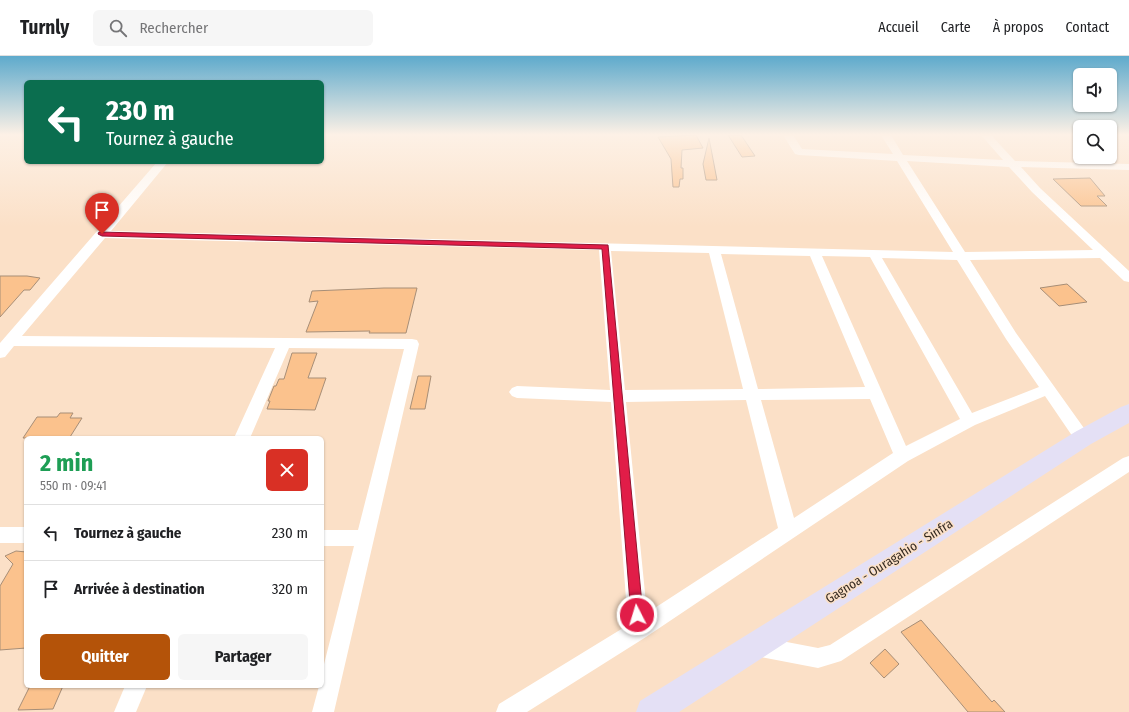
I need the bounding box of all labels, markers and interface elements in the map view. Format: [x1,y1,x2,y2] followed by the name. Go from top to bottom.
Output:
[93,10,373,46] search box
[20,16,69,39] text: Turnly
[107,17,129,39] icon: search
[139,19,208,37] text: Rechercher
[878,19,919,36] text: Accueil
[941,19,971,36] text: Carte
[993,19,1044,36] text: À propos
[1066,19,1109,36] text: Contact
[1073,68,1117,164] map controls
[1073,68,1117,112] button: sound
[106,94,175,127] text: 230 m
[40,96,92,148] icon: left
[1073,120,1117,164] button: search
[106,128,234,150] text: Tournez à gauche
[85,193,119,234] pin
[91,199,113,221] icon: arrive
[40,449,93,477] text: 2 min
[266,449,308,491] button: close
[40,478,107,493] text: 550 m · 09:41
[823,516,955,606] street label: Gagnoa - Ouragahio - Sinfra
[40,522,62,544] icon: left
[74,524,181,542] text: Tournez à gauche
[272,524,308,542] text: 230 m
[40,578,62,600] icon: arrive
[74,580,205,598] text: Arrivée à destination
[272,580,308,598] text: 320 m
[616,594,658,636] position arrow
[40,634,170,680] button: Quitter
[178,634,308,680] button: Partager

